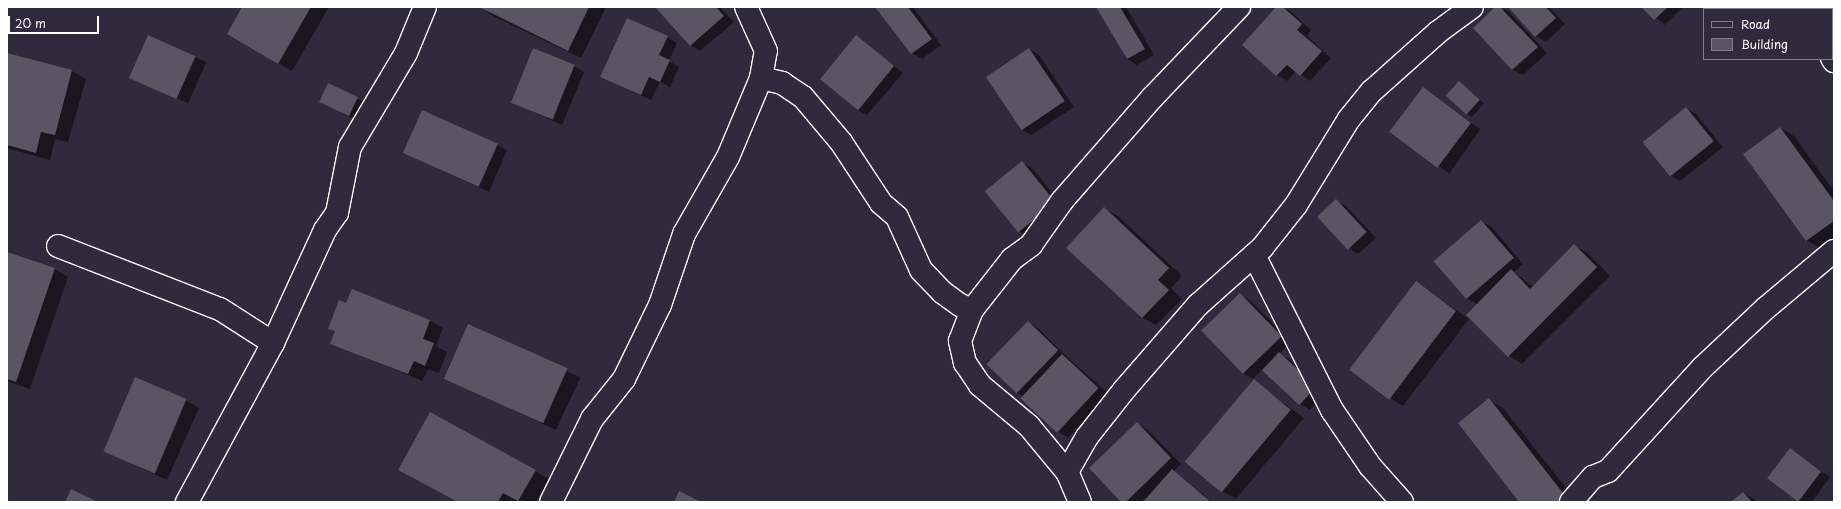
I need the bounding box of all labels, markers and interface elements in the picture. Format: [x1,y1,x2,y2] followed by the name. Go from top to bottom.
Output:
[10,8,101,34] scale bar
[1703,8,1833,60] legend
[15,14,46,32] text: 20 m
[1741,15,1770,33] text: Road
[1741,35,1788,53] text: Building

